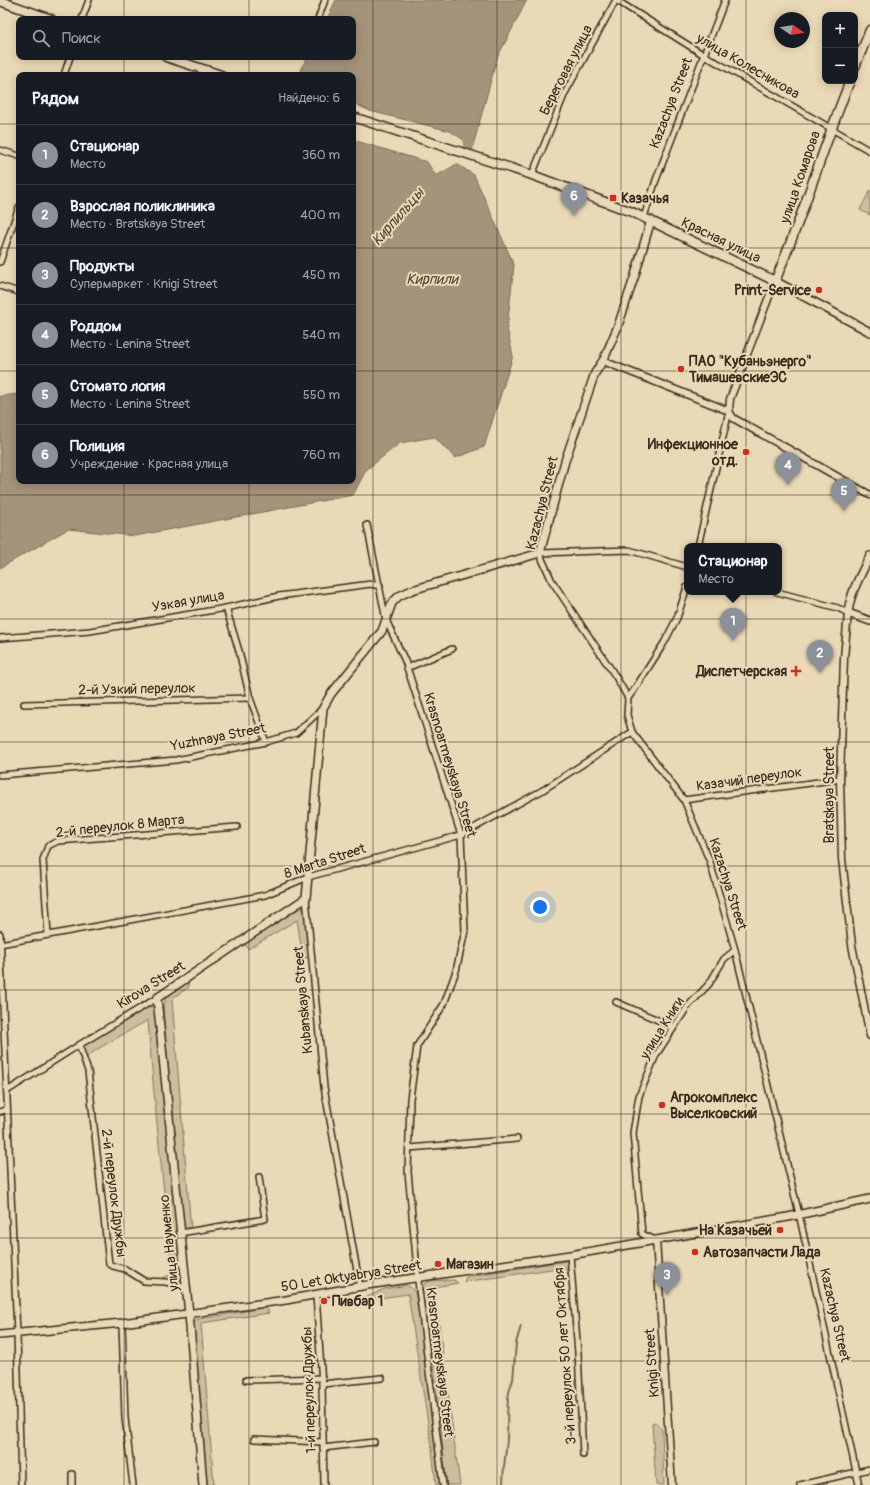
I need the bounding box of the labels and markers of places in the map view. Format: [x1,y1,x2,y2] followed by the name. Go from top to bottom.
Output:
[561,183,587,216] pin: 6
[621,190,669,207] place label: Казачья
[608,193,618,203] marker: Казачья
[734,282,812,299] place label: Print-Service
[814,285,824,295] marker: Print-Service
[688,353,812,386] place label: ПАО "Кубаньэнерго" ТимашевскиеЭС
[676,364,686,374] marker: ПАО "Кубаньэнерго" ТимашевскиеЭС
[648,436,739,469] place label: Инфекционное отд.
[741,447,751,457] marker: Инфекционное отд.
[775,452,801,485] pin: 4
[831,478,857,511] pin: 5
[720,608,746,641] pin: 1
[807,640,833,673] pin: 2
[695,663,787,680] place label: Диспетчерская
[790,665,802,677] marker: Диспетчерская
[670,1089,758,1122] place label: Агрокомплекс Выселковский
[657,1100,667,1110] marker: Агрокомплекс Выселковский
[699,1222,772,1239] place label: На Казачьей
[775,1225,785,1235] marker: На Казачьей
[703,1244,821,1261] place label: Автозапчасти Лада
[690,1247,700,1257] marker: Автозапчасти Лада
[446,1256,494,1273] place label: Магазин
[433,1259,443,1269] marker: Магазин
[654,1262,680,1295] pin: 3
[332,1293,383,1310] place label: Пивбар 1
[319,1296,329,1306] marker: Пивбар 1

